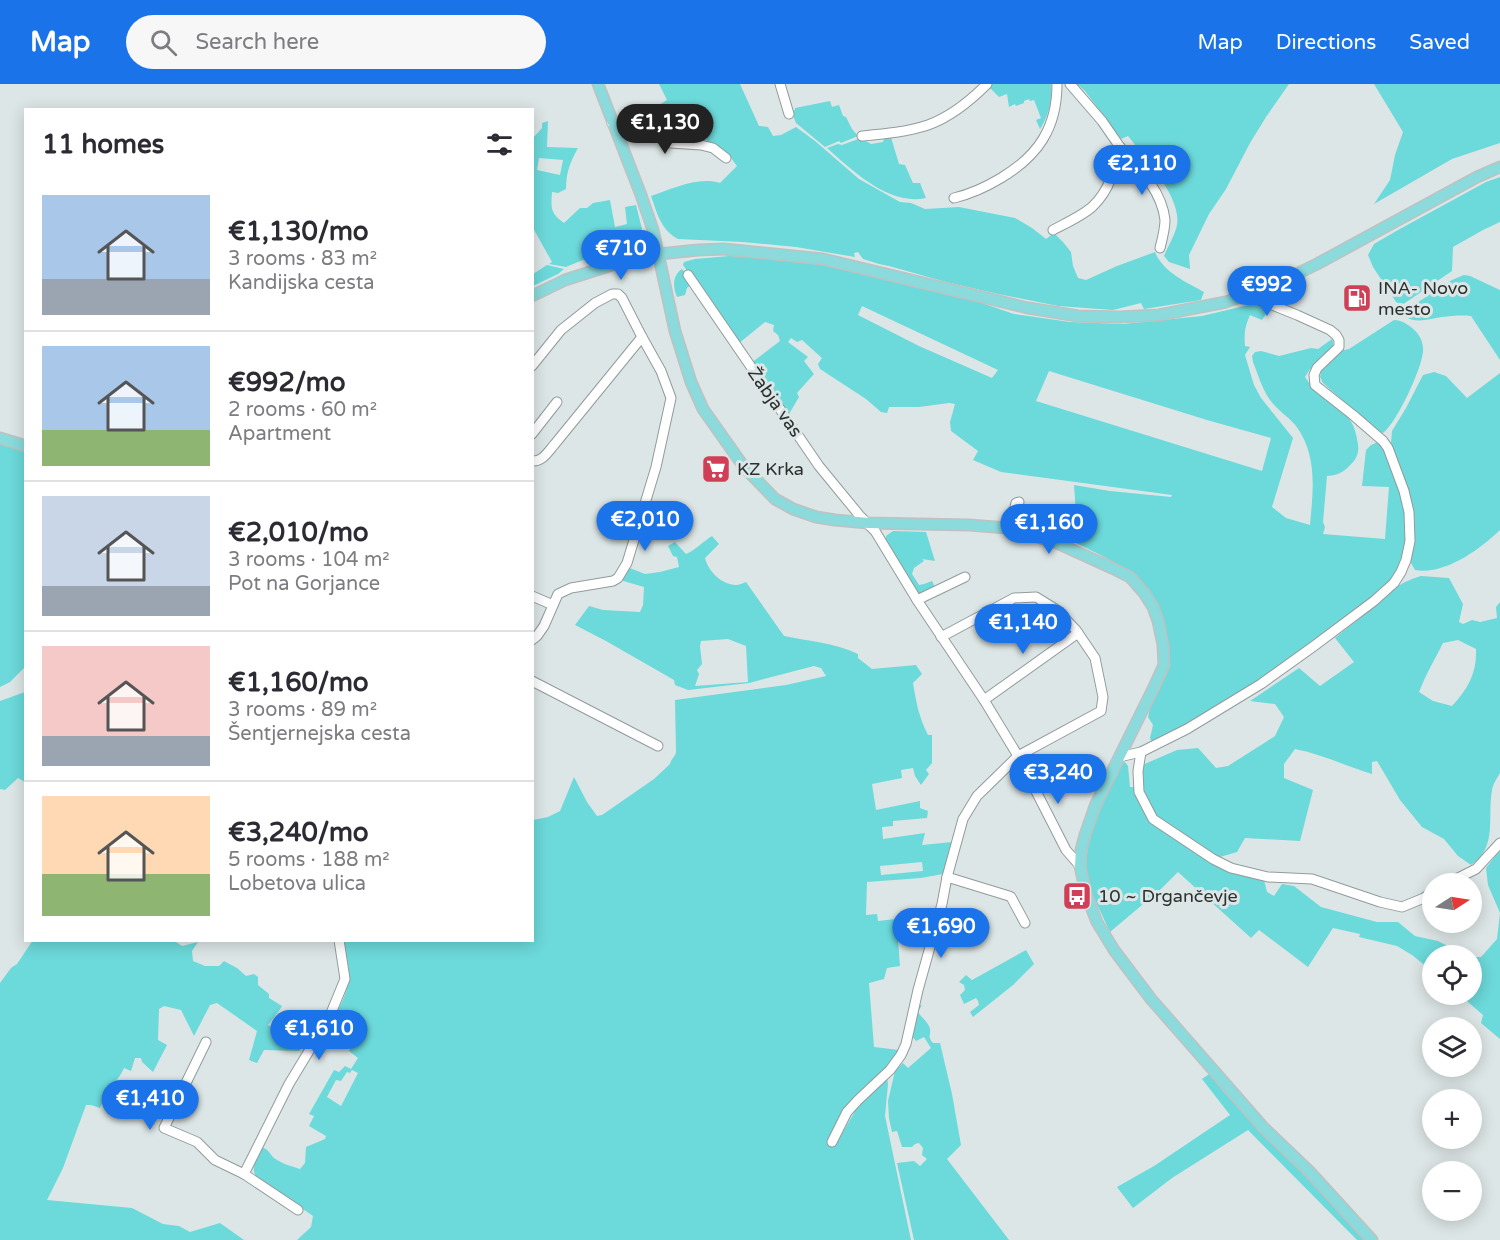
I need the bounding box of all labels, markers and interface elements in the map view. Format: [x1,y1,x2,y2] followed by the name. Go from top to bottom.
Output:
[126,15,546,69] search box
[30,25,90,59] text: Map
[147,26,180,59] icon: search
[195,29,319,55] text: Search here
[1197,30,1243,55] text: Map
[1276,30,1376,55] text: Directions
[1409,30,1470,55] text: Saved
[616,104,714,155] pin: €1,130
[630,111,700,135] text: €1,130
[483,128,516,161] icon: filters
[42,129,164,160] text: 11 homes
[1093,145,1191,196] pin: €2,110
[1107,152,1177,176] text: €2,110
[228,216,369,247] text: €1,130/mo
[90,219,162,291] icon: home
[585,230,657,281] pin: €710
[595,237,647,261] text: €710
[228,247,377,271] text: 3 rooms · 83 m²
[1231,266,1303,317] pin: €992
[228,271,375,295] text: Kandijska cesta
[1241,273,1293,297] text: €992
[1378,277,1468,320] place label: INA- Novo mesto
[1341,282,1373,314] fuel station icon: INA- Novo mesto
[743,363,807,441] street label: Žabja vas
[228,367,346,398] text: €992/mo
[90,370,162,442] icon: home
[228,398,377,422] text: 2 rooms · 60 m²
[228,422,331,446] text: Apartment
[700,453,732,485] supermarket icon: KZ Krka
[737,458,804,480] place label: KZ Krka
[596,501,694,552] pin: €2,010
[1000,504,1098,555] pin: €1,160
[610,508,680,532] text: €2,010
[1014,511,1084,535] text: €1,160
[228,517,369,548] text: €2,010/mo
[90,520,162,592] icon: home
[228,548,390,572] text: 3 rooms · 104 m²
[228,572,380,596] text: Pot na Gorjance
[974,604,1072,655] pin: €1,140
[988,611,1058,635] text: €1,140
[228,667,369,698] text: €1,160/mo
[90,670,162,742] icon: home
[228,698,377,722] text: 3 rooms · 89 m²
[228,722,411,746] text: Šentjernejska cesta
[1009,754,1107,805] pin: €3,240
[1023,761,1093,785] text: €3,240
[228,817,369,848] text: €3,240/mo
[90,820,162,892] icon: home
[228,848,390,872] text: 5 rooms · 188 m²
[228,872,366,896] text: Lobetova ulica
[1422,873,1482,933] north arrow
[1422,873,1482,1221] map controls
[1061,880,1093,912] bus stop icon: 10 ~ Drgančevje
[1098,885,1238,907] place label: 10 ~ Drgančevje
[892,908,990,959] pin: €1,690
[906,915,976,939] text: €1,690
[1422,945,1482,1005] button: locate
[270,1010,368,1061] pin: €1,610
[284,1017,354,1041] text: €1,610
[1422,1017,1482,1077] button: layers
[101,1080,199,1131] pin: €1,410
[116,1087,184,1111] text: €1,410
[1422,1089,1482,1149] button: +
[1422,1161,1482,1221] button: −

